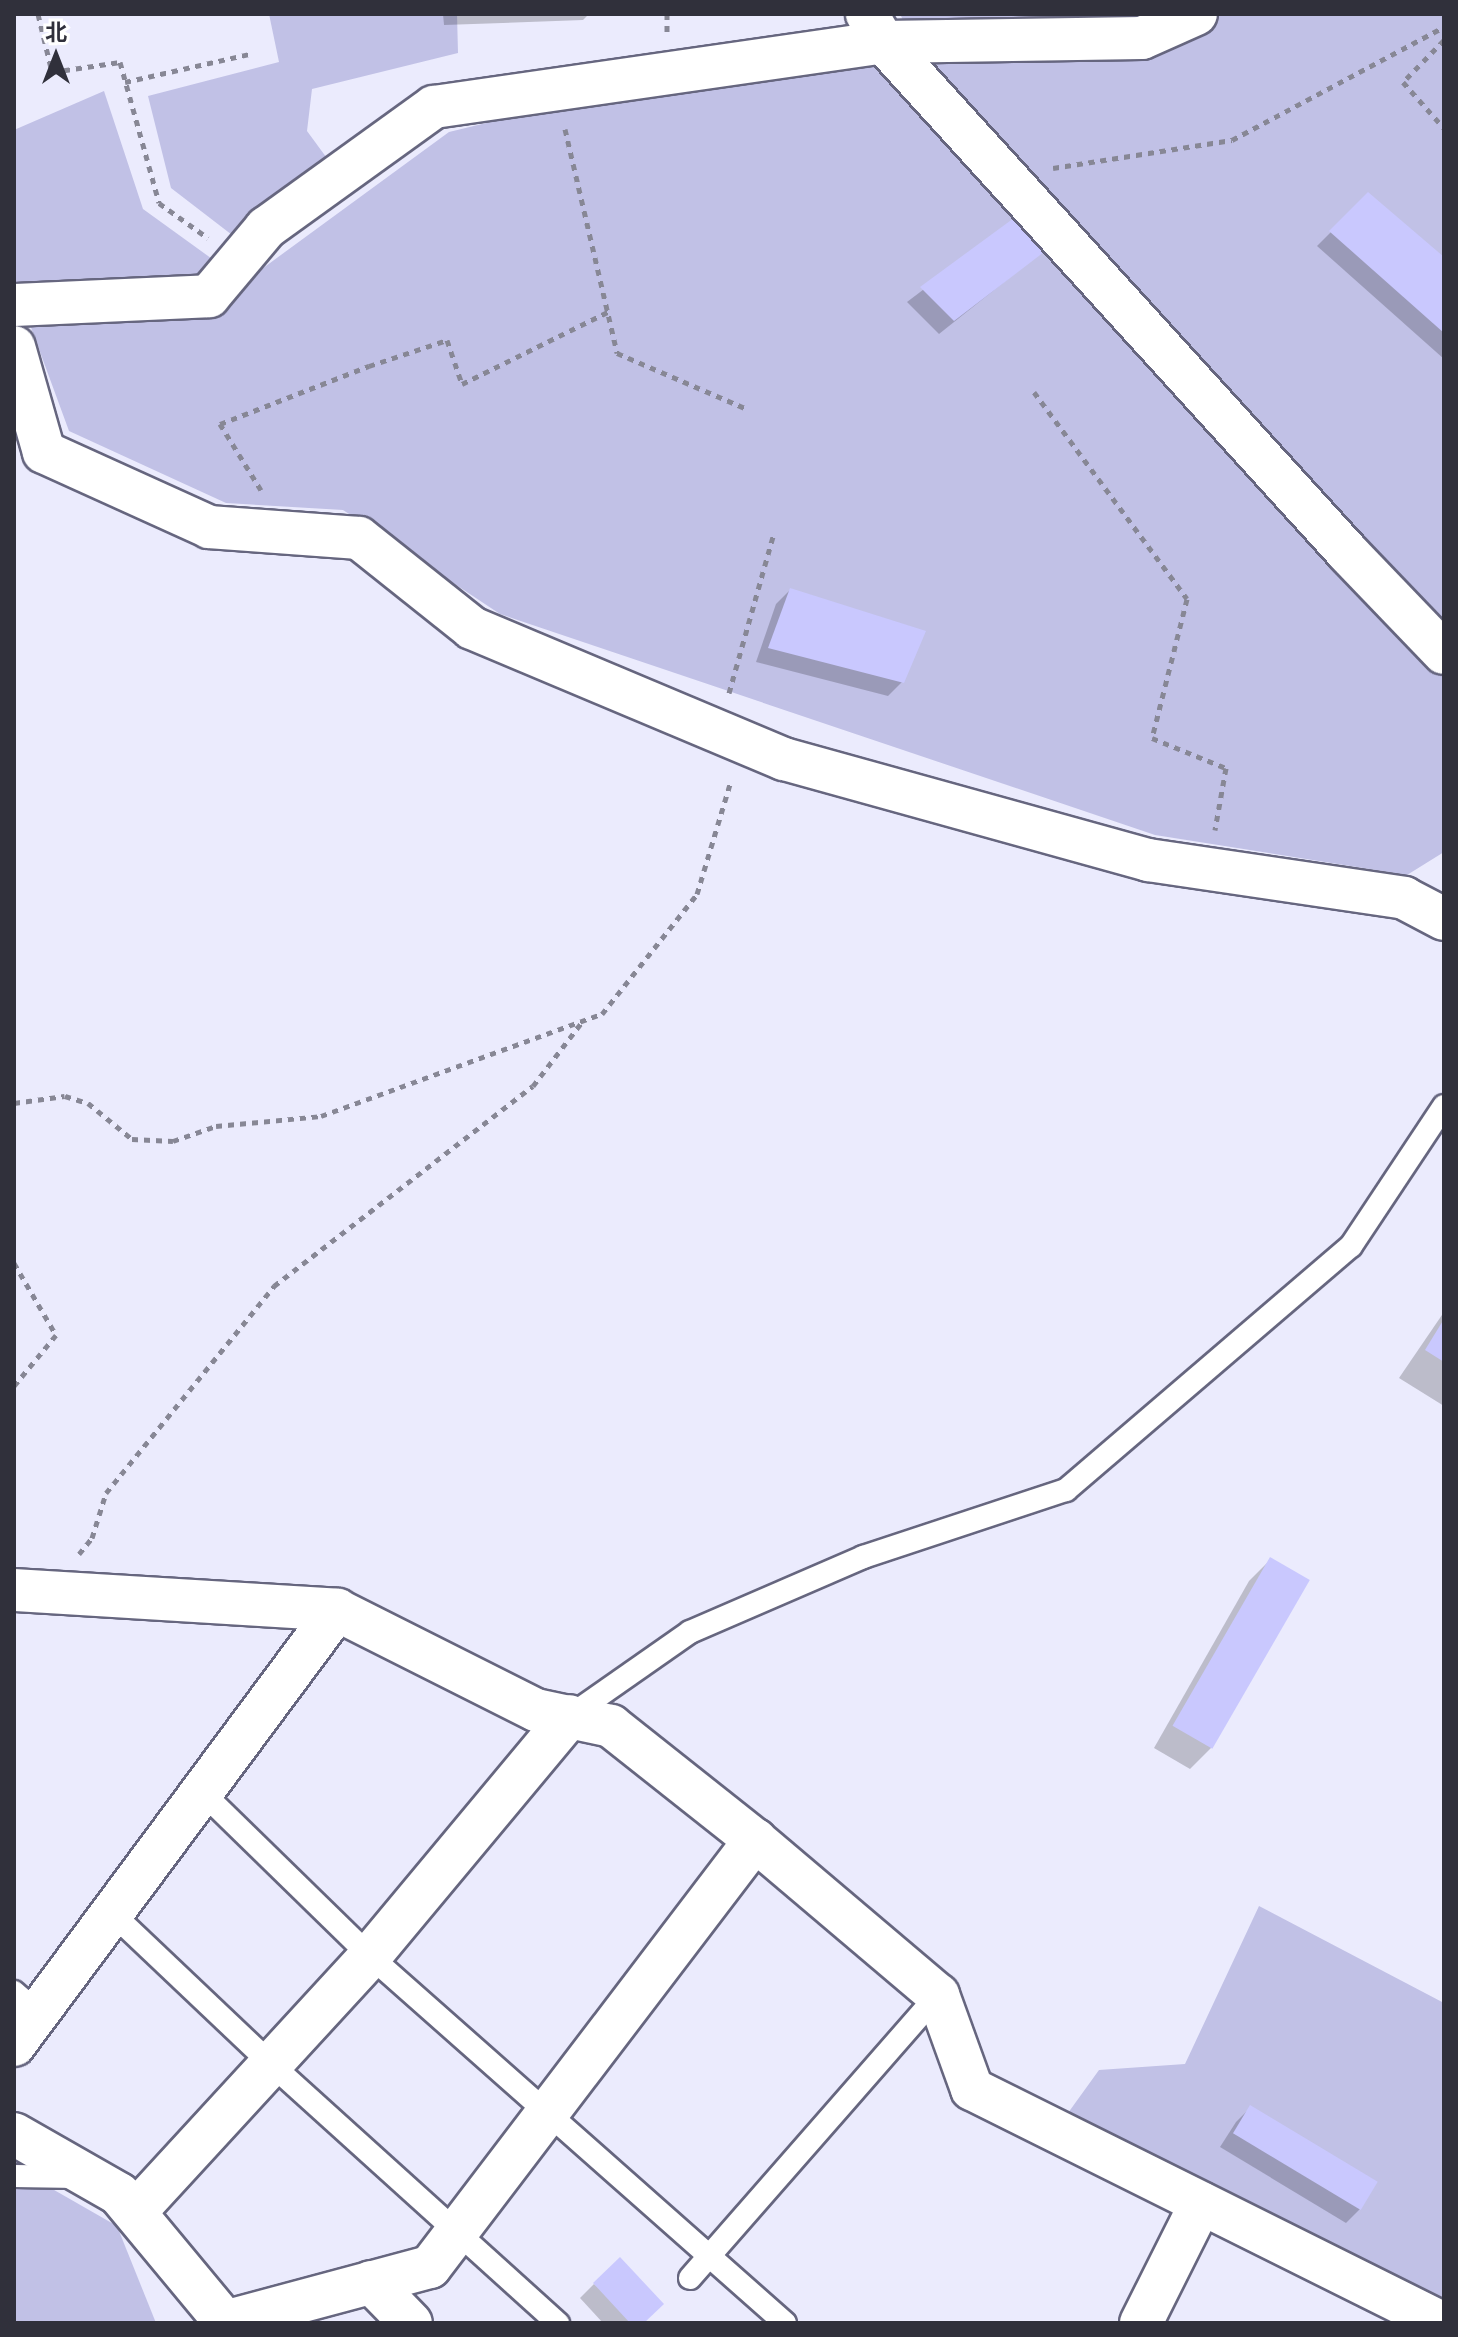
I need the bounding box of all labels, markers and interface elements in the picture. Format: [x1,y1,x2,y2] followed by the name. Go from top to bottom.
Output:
[16,16,96,96] north arrow
[45,19,67,45] text: 北

